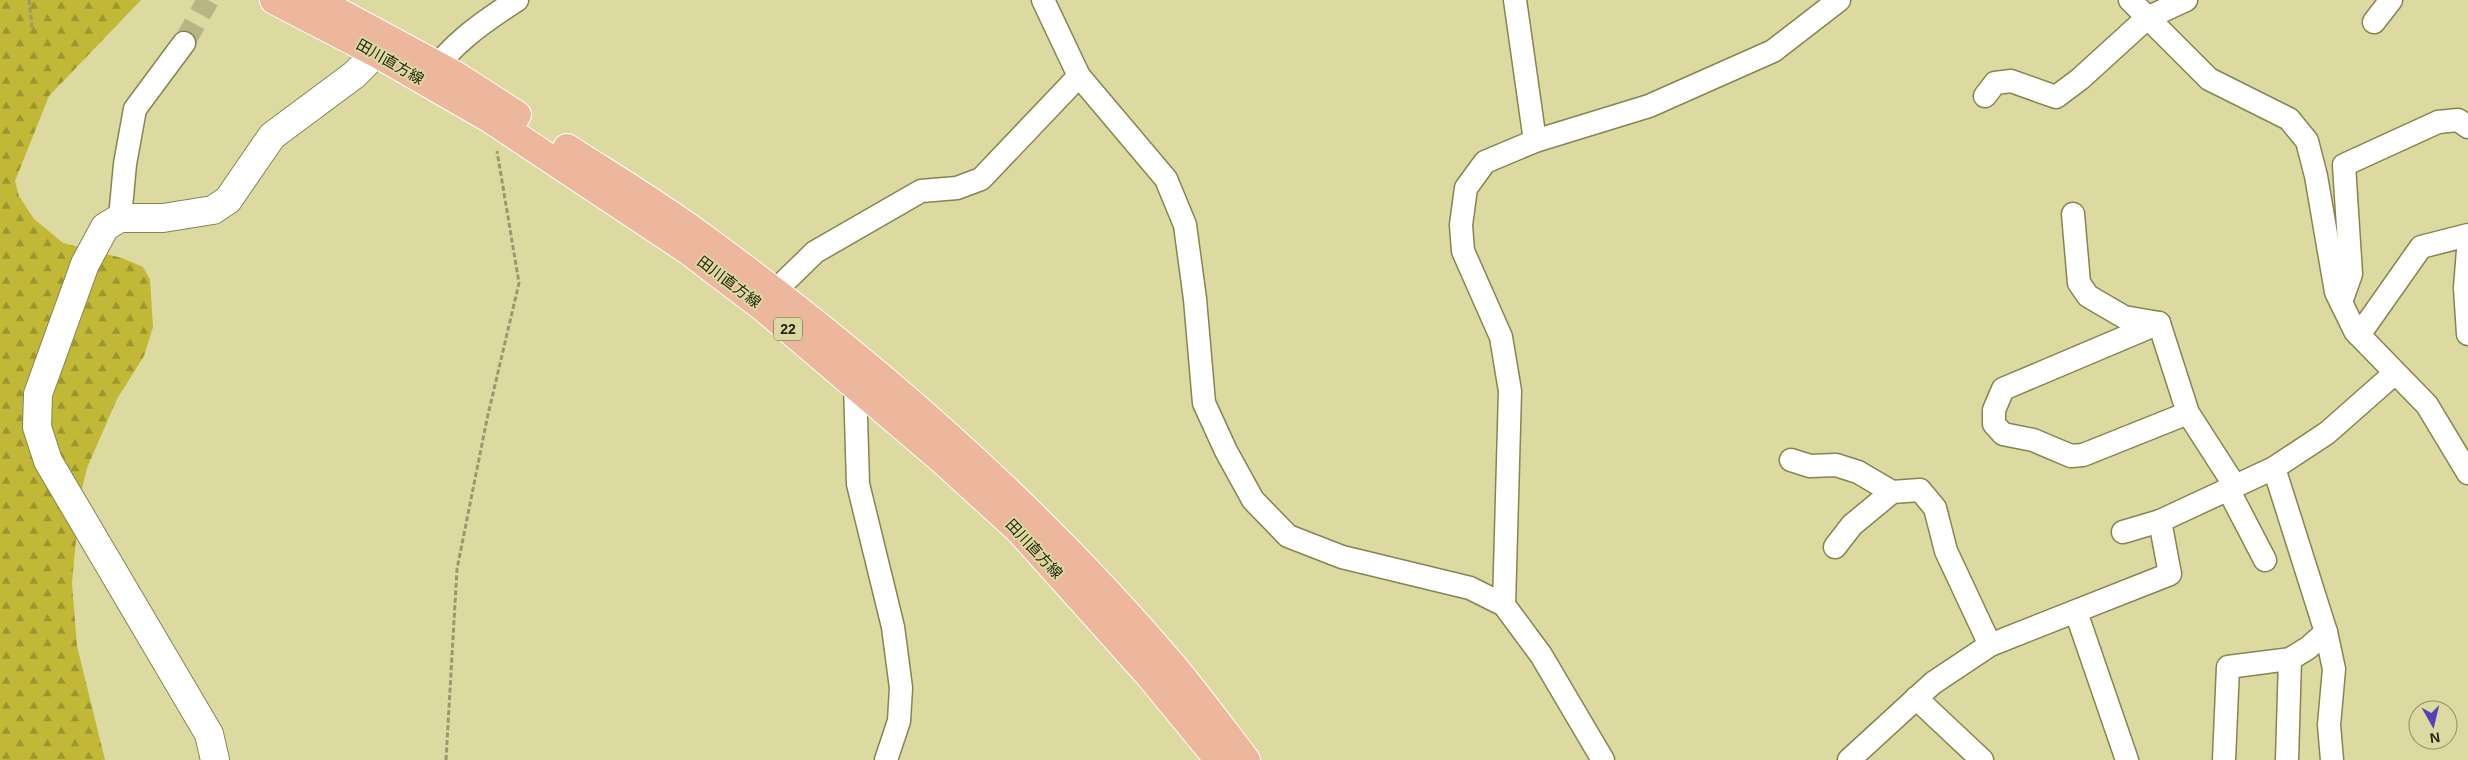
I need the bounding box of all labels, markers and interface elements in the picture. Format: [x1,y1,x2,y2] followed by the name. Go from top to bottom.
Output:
[354,35,427,88] street label: 田川直方線
[694,252,764,311] street label: 田川直方線
[774,318,802,340] road number: 22
[1003,515,1066,582] street label: 田川直方線
[2408,700,2458,750] north arrow
[2429,729,2441,747] text: N

